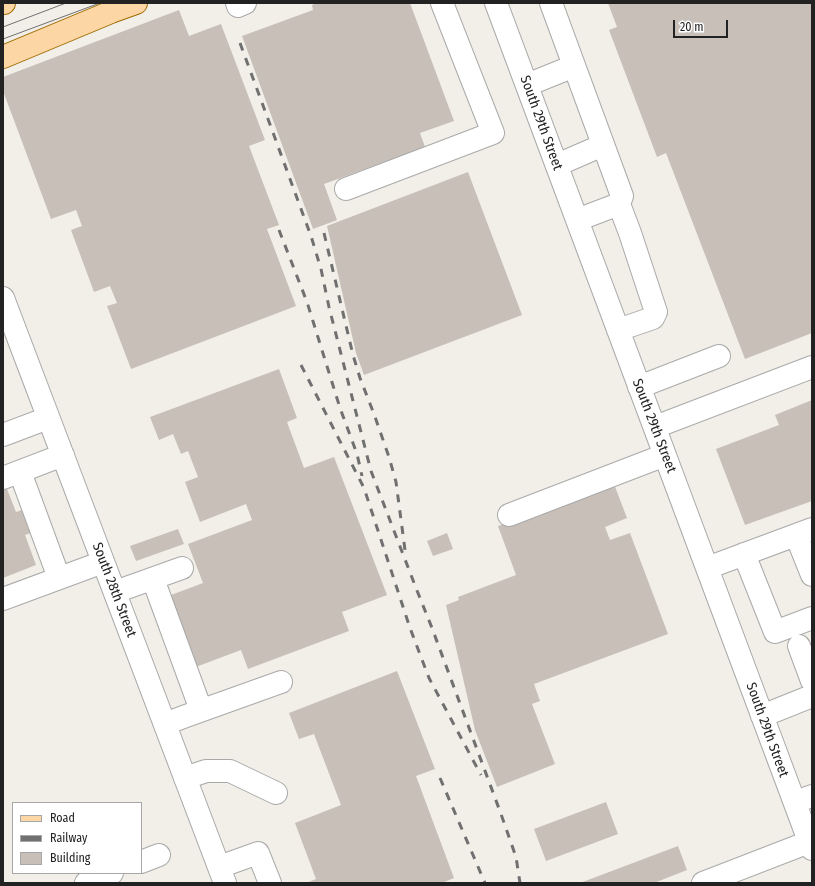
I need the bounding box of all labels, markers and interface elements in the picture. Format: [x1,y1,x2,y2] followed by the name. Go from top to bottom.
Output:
[675,12,730,38] scale bar
[680,20,704,34] text: 20 m
[516,73,566,173] street label: South 29th Street
[628,377,680,475] street label: South 29th Street
[88,540,140,640] street label: South 28th Street
[742,680,792,780] street label: South 29th Street
[12,802,142,874] legend
[50,811,75,825] text: Road
[50,831,87,845] text: Railway
[50,851,90,865] text: Building

